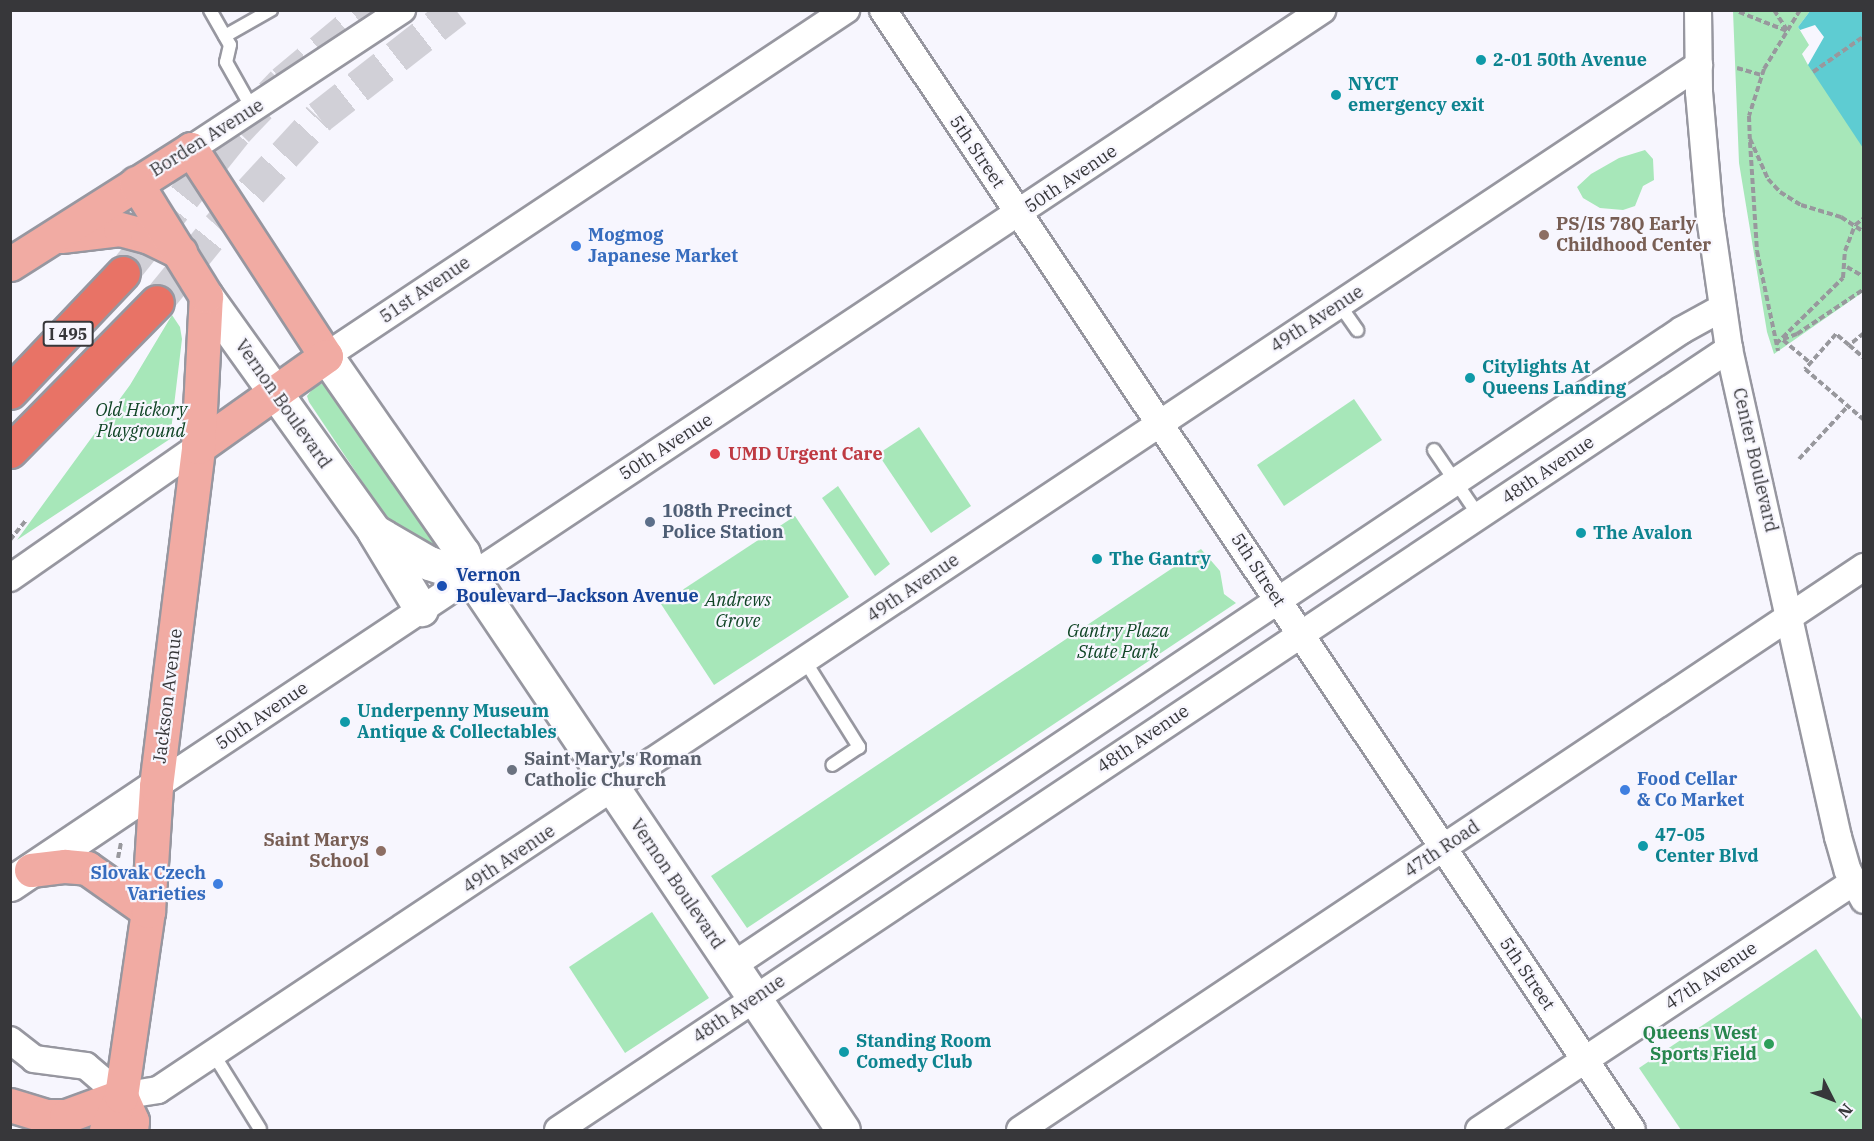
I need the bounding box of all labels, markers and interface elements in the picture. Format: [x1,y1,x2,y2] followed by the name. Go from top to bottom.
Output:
[1493,49,1647,71] place label: 2-01 50th Avenue
[1474,53,1488,67] marker: 2-01 50th Avenue
[1348,74,1484,116] place label: NYCT emergency exit
[1329,88,1343,102] marker: NYCT emergency exit
[146,94,268,182] street label: Borden Avenue
[945,112,1009,192] street label: 5th Street
[1021,140,1121,218] street label: 50th Avenue
[1556,214,1711,256] place label: PS/IS 78Q Early Childhood Center
[588,225,738,268] place label: Mogmog Japanese Market
[1537,228,1551,242] marker: PS/IS 78Q Early Childhood Center
[569,239,583,253] marker: Mogmog Japanese Market
[376,252,474,328] street label: 51st Avenue
[1266,281,1368,357] street label: 49th Avenue
[42,321,94,347] road number: I 495
[230,335,336,473] street label: Vernon Boulevard
[1482,357,1626,400] place label: Citylights At Queens Landing
[1463,371,1477,385] marker: Citylights At Queens Landing
[1728,386,1782,534] street label: Center Boulevard
[95,400,187,442] park label: Old Hickory Playground
[615,409,717,485] street label: 50th Avenue
[1498,431,1598,509] street label: 48th Avenue
[728,443,883,465] place label: UMD Urgent Care
[706,445,724,463] marker: UMD Urgent Care
[662,501,792,544] place label: 108th Precinct Police Station
[643,515,657,529] marker: 108th Precinct Police Station
[1593,522,1692,544] place label: The Avalon
[1574,526,1588,540] marker: The Avalon
[1226,529,1290,611] street label: 5th Street
[1109,548,1211,570] place label: The Gantry
[863,549,963,627] street label: 49th Avenue
[1090,552,1104,566] marker: The Gantry
[456,565,699,608] place label: Vernon Boulevard–Jackson Avenue
[433,577,451,595] marker: Vernon Boulevard–Jackson Avenue
[705,590,771,632] park label: Andrews Grove
[1067,621,1169,664] park label: Gantry Plaza State Park
[149,627,187,765] street label: Jackson Avenue
[212,677,312,755] street label: 50th Avenue
[1093,700,1193,778] street label: 48th Avenue
[357,701,557,744] place label: Underpenny Museum Antique & Collectables
[338,715,352,729] marker: Underpenny Museum Antique & Collectables
[524,749,702,792] place label: Saint Mary's Roman Catholic Church
[505,763,519,777] marker: Saint Mary's Roman Catholic Church
[1637,769,1744,812] place label: Food Cellar & Co Market
[1618,783,1632,797] marker: Food Cellar & Co Market
[625,815,729,953] street label: Vernon Boulevard
[1400,816,1484,882] street label: 47th Road
[459,820,559,898] street label: 49th Avenue
[1655,825,1759,868] place label: 47-05 Center Blvd
[263,830,369,872] place label: Saint Marys School
[1636,839,1650,853] marker: 47-05 Center Blvd
[374,844,388,858] marker: Saint Marys School
[91,863,206,906] place label: Slovak Czech Varieties
[211,877,225,891] marker: Slovak Czech Varieties
[1495,934,1559,1014] street label: 5th Street
[1661,937,1761,1015] street label: 47th Avenue
[689,970,789,1048] street label: 48th Avenue
[1642,1023,1757,1066] place label: Queens West Sports Field
[856,1031,992,1074] place label: Standing Room Comedy Club
[1762,1037,1776,1051] marker: Queens West Sports Field
[837,1045,851,1059] marker: Standing Room Comedy Club
[1802,1069,1862,1129] north arrow
[1834,1100,1857,1122] text: N

